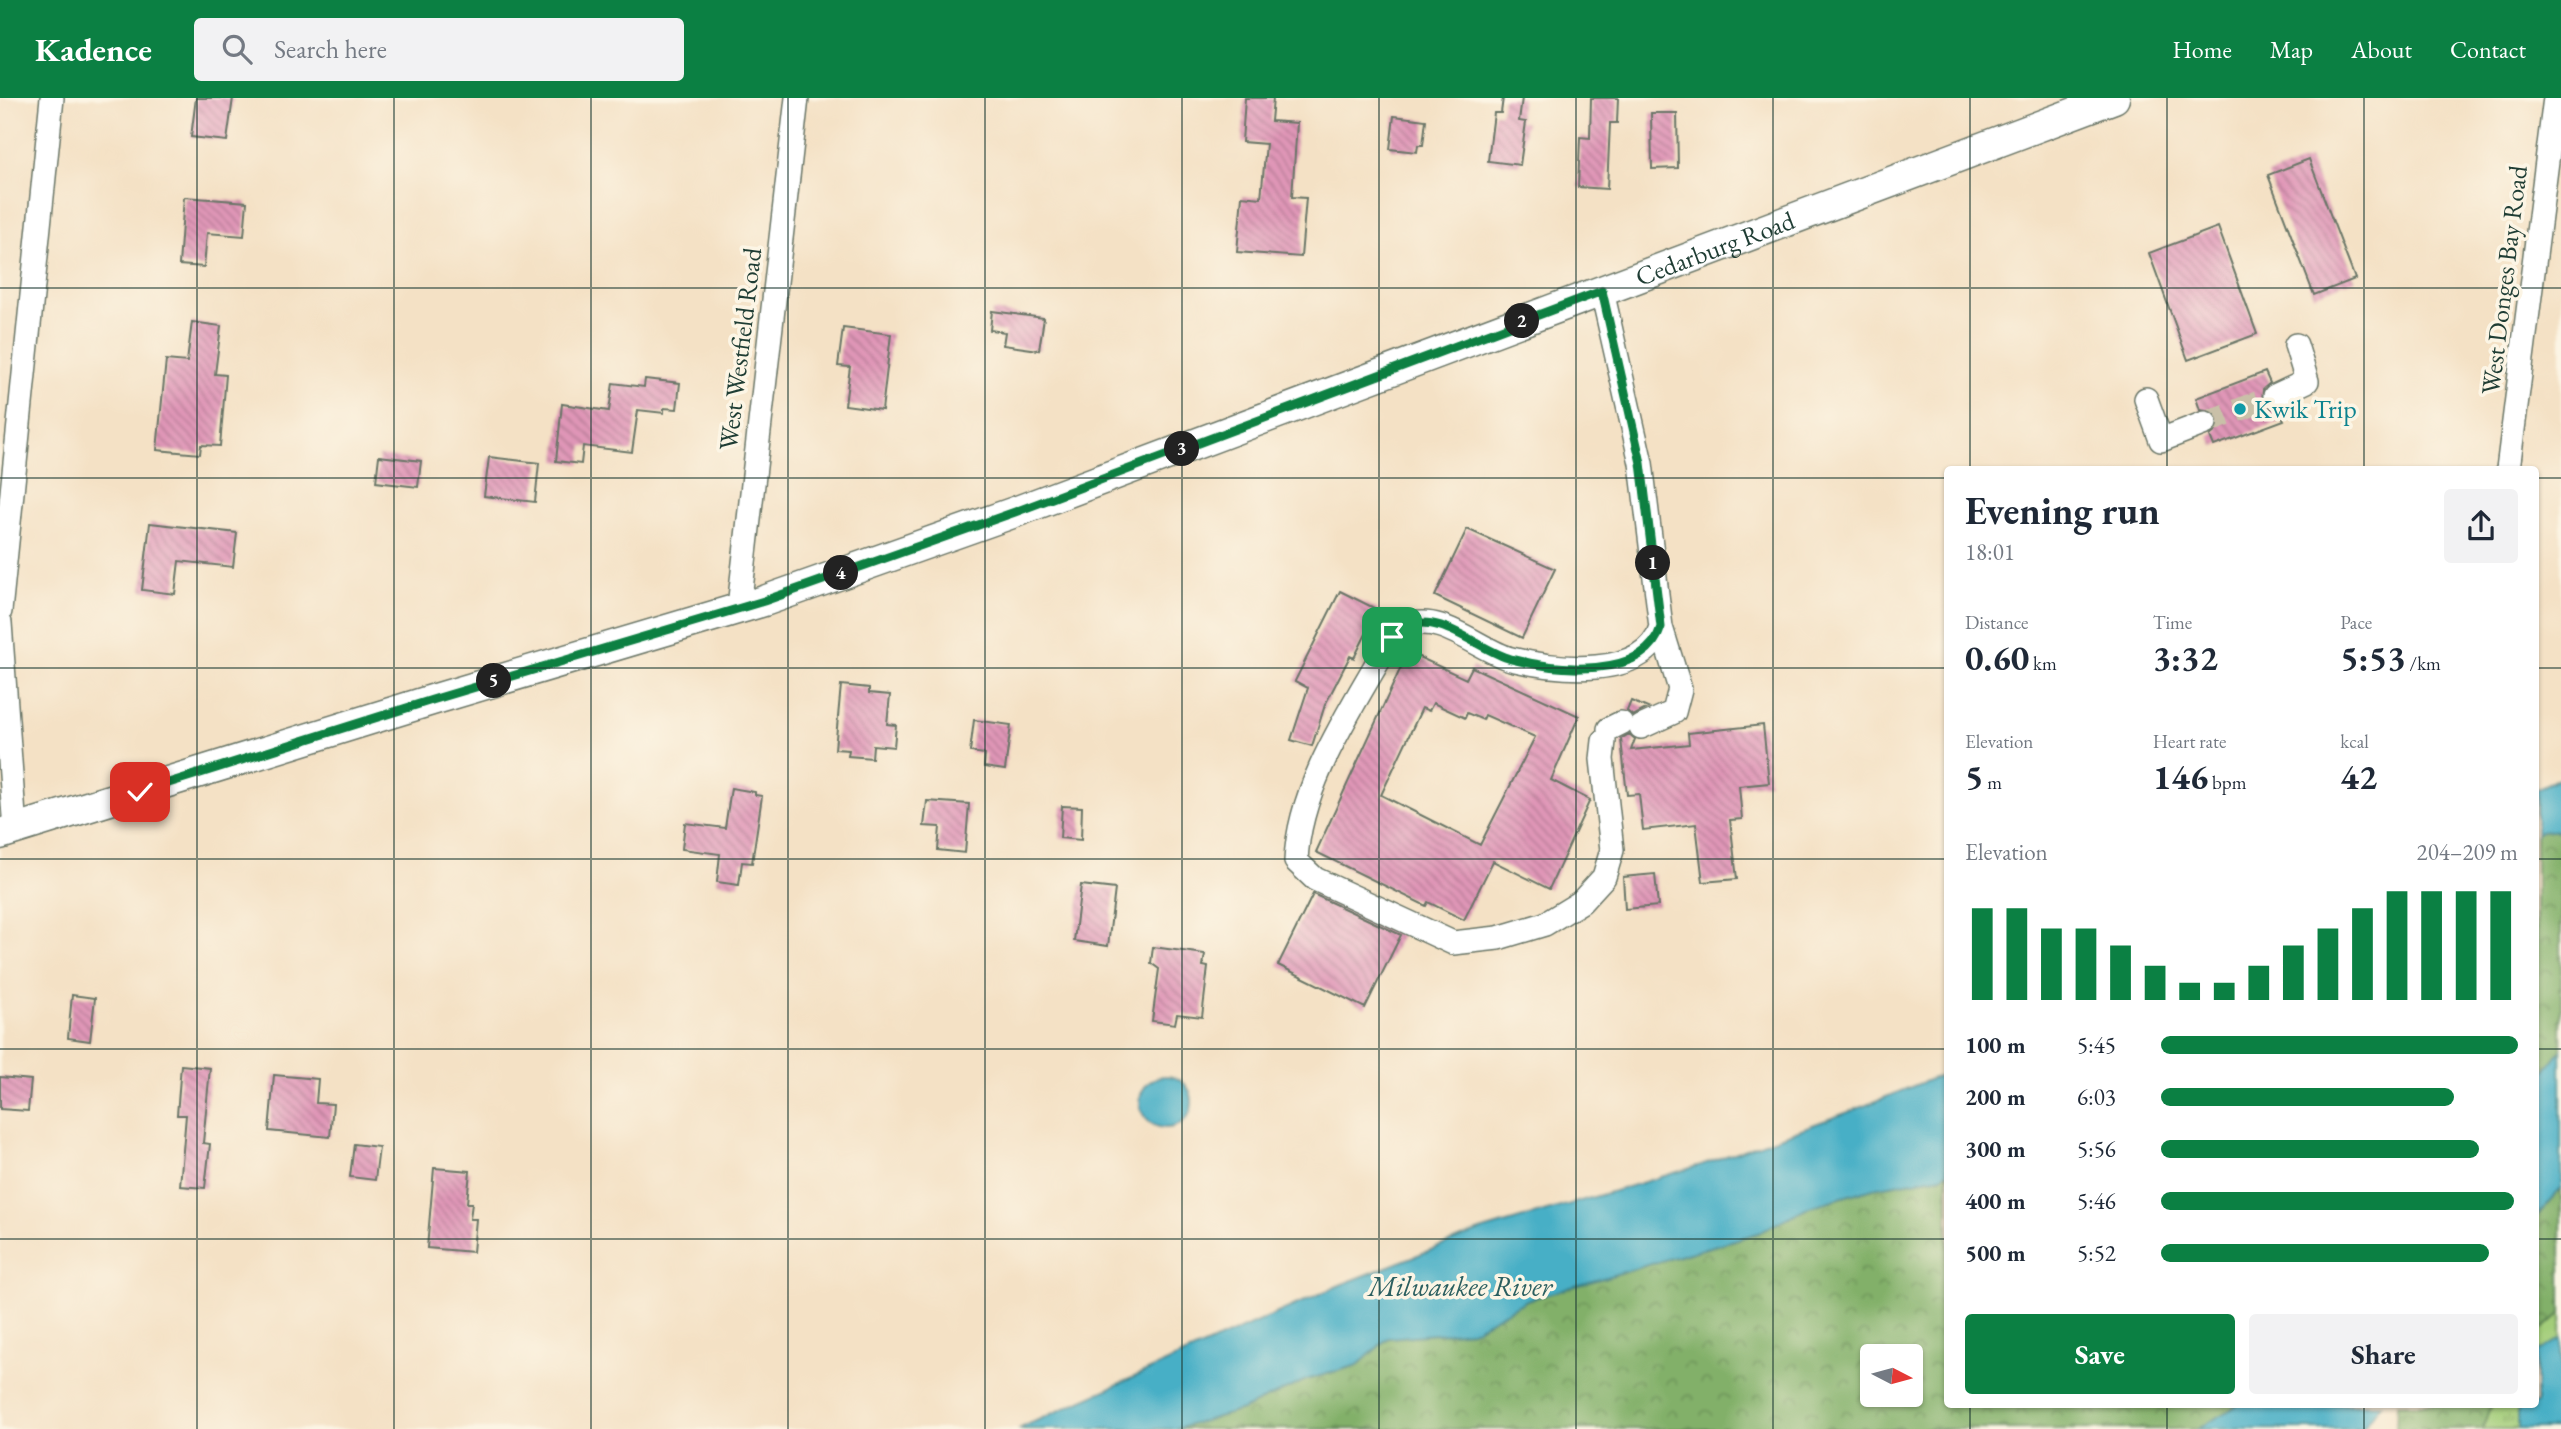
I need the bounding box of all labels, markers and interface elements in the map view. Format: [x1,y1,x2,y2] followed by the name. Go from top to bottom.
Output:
[194,18,684,81] search box
[35,28,152,71] text: Kadence
[218,30,256,68] icon: search
[274,32,387,66] text: Search here
[2172,34,2232,65] text: Home
[2270,34,2313,65] text: Map
[2351,34,2412,65] text: About
[2450,34,2526,65] text: Contact
[2473,163,2535,397] street label: West Donges Bay Road
[1631,203,1800,294] street label: Cedarburg Road
[711,245,769,452] street label: West Westfield Road
[1504,304,1540,339] pin: 2
[1516,308,1527,333] text: 2
[2254,392,2357,426] place label: Kwik Trip
[2232,401,2248,417] marker: Kwik Trip
[1164,432,1200,466] pin: 3
[1176,436,1187,461] text: 3
[1965,486,2160,535] text: Evening run
[2444,489,2518,563] button: share
[1965,537,2015,567] text: 18:01
[1636,546,1670,580] pin: 1
[1647,550,1658,575] text: 1
[824,556,858,590] pin: 4
[835,560,846,585] text: 4
[1362,607,1422,667] pin
[1965,610,2028,635] text: Distance
[2153,610,2192,635] text: Time
[2340,610,2372,635] text: Pace
[1373,618,1411,656] icon: arrive
[1965,635,2029,680] text: 0.60
[2153,635,2218,680] text: 3:32
[2340,635,2406,680] text: 5:53
[2029,651,2057,676] text: km
[2406,651,2441,676] text: /km
[476,664,512,698] pin: 5
[488,668,499,693] text: 5
[1965,729,2033,754] text: Elevation
[2153,729,2226,754] text: Heart rate
[2340,729,2369,754] text: kcal
[1965,754,1984,799] text: 5
[2153,754,2208,799] text: 146
[2340,754,2377,799] text: 42
[110,762,170,822] pin
[1984,770,2002,795] text: m
[2208,770,2246,795] text: bpm
[121,773,159,811] icon: check
[1965,837,2048,867] text: Elevation
[2417,837,2518,867] text: 204–209 m
[1965,1030,2026,1060] text: 100 m
[2077,1030,2116,1060] text: 5:45
[1965,1082,2026,1112] text: 200 m
[2077,1082,2116,1112] text: 6:03
[1965,1134,2026,1164] text: 300 m
[2077,1134,2116,1164] text: 5:56
[1965,1186,2026,1216] text: 400 m
[2077,1186,2116,1216] text: 5:46
[1965,1238,2026,1268] text: 500 m
[2077,1238,2116,1268] text: 5:52
[1366,1268,1553,1304] water label: Milwaukee River
[1965,1314,2235,1394] button: Save
[2249,1314,2518,1394] button: Share
[1860,1344,1923,1407] north arrow
[1860,1344,1923,1407] map controls

